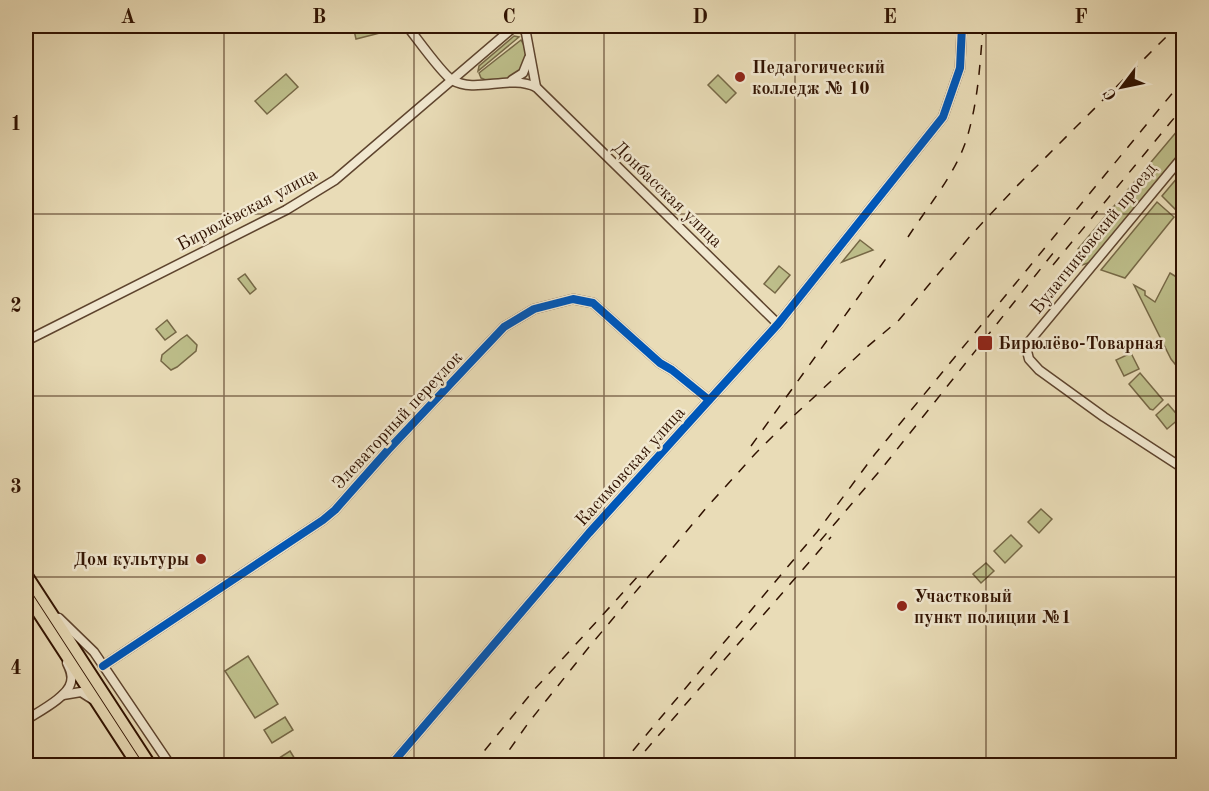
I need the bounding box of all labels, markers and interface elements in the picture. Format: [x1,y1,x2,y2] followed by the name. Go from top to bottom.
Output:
[120,8,136,28] text: A
[312,8,326,28] text: B
[502,8,516,28] text: C
[692,8,708,28] text: D
[883,8,897,28] text: E
[1074,8,1088,28] text: F
[1092,57,1152,117] north arrow
[752,59,885,98] place label: Педагогический колледж № 10
[733,70,747,84] marker: Педагогический колледж № 10
[1101,85,1121,103] text: С
[10,115,22,135] text: 1
[609,138,725,251] street label: Донбасская улица
[1028,160,1160,317] street label: Булатниковский проезд
[174,165,321,254] street label: Бирюлёвская улица
[10,297,22,317] text: 2
[976,334,994,352] marker: Бирюлёво-Товарная
[998,335,1164,353] place label: Бирюлёво-Товарная
[329,348,466,493] street label: Элеваторный переулок
[573,403,689,530] street label: Касимовская улица
[10,478,22,498] text: 3
[74,551,189,569] place label: Дом культуры
[194,552,208,566] marker: Дом культуры
[914,588,1071,627] place label: Участковый пункт полиции №1
[895,599,909,613] marker: Участковый пункт полиции №1
[10,659,22,679] text: 4

